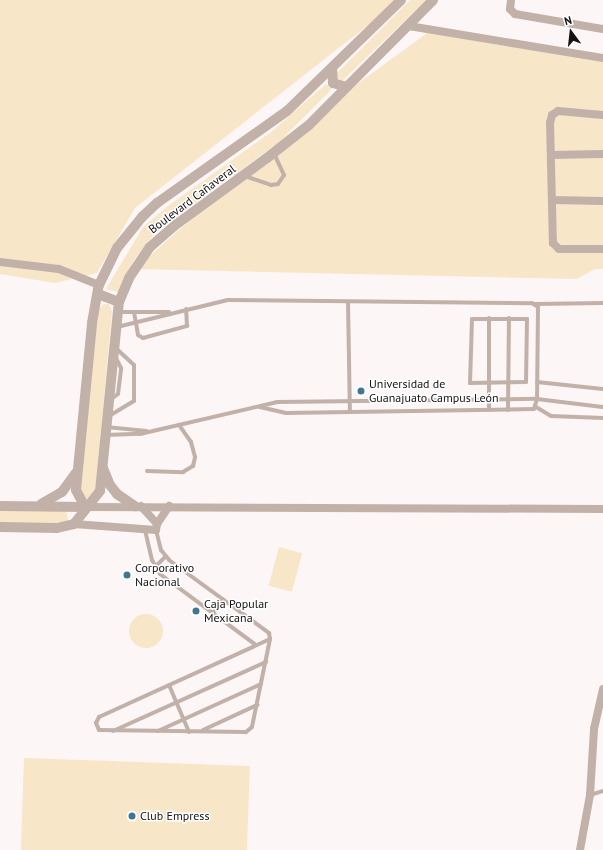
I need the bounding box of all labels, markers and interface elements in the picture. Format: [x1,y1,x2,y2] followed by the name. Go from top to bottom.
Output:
[551,12,591,52] north arrow
[563,13,573,28] text: N
[146,162,238,236] street label: Boulevard Cañaveral
[369,377,498,405] place label: Universidad de Guanajuato Campus León
[356,386,366,396] marker: Universidad de Guanajuato Campus León
[135,561,194,589] place label: Corporativo Nacional
[122,570,132,580] marker: Corporativo Nacional
[204,597,268,625] place label: Caja Popular Mexicana
[191,606,201,616] marker: Caja Popular Mexicana
[140,809,209,823] place label: Club Empress
[127,811,137,821] marker: Club Empress

